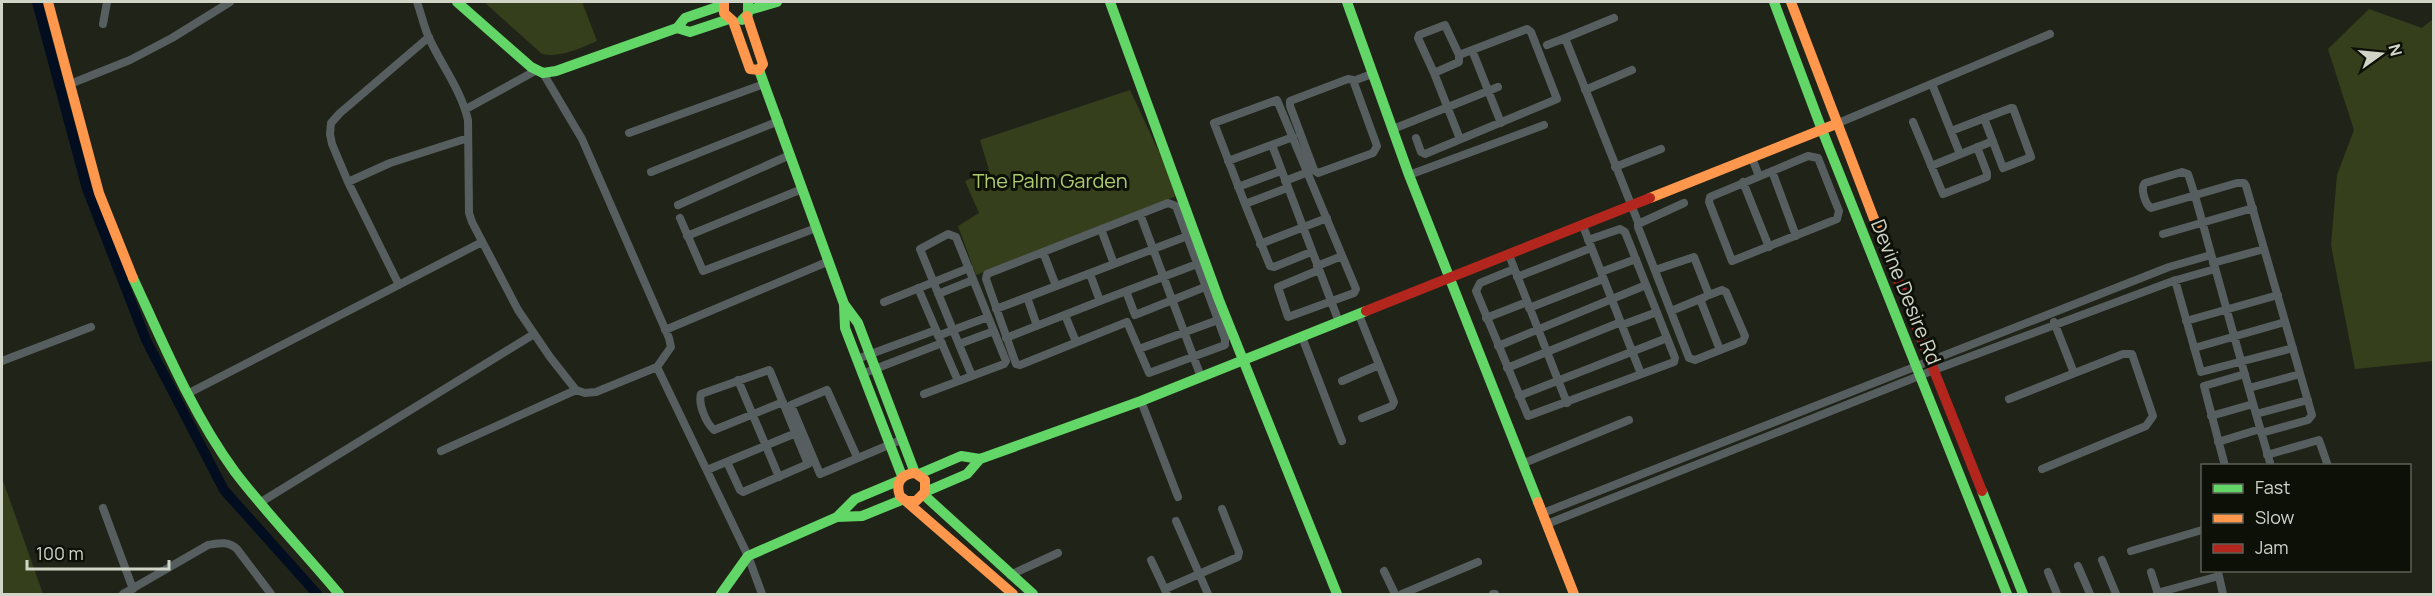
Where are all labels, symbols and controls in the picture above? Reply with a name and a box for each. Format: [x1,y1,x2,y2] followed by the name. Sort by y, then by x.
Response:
[2351,24,2411,84] north arrow
[2383,42,2408,59] text: N
[972,167,1128,194] park label: The Palm Garden
[1865,215,1948,369] street label: Devine Desire Rd
[2201,464,2411,572] legend
[2255,475,2290,499] text: Fast
[2255,505,2295,529] text: Slow
[27,533,170,571] scale bar
[2255,535,2289,559] text: Jam
[36,541,84,565] text: 100 m

